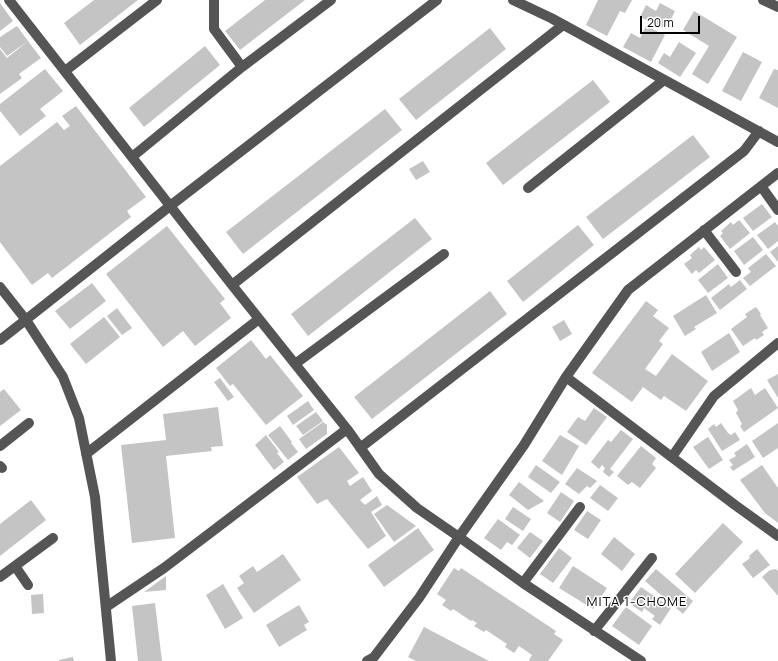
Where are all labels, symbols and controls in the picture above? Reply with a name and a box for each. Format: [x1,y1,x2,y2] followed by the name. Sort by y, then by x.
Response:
[642,8,702,34] scale bar
[647,14,674,31] text: 20 m
[587,594,687,610] district label: MITA 1-CHOME

